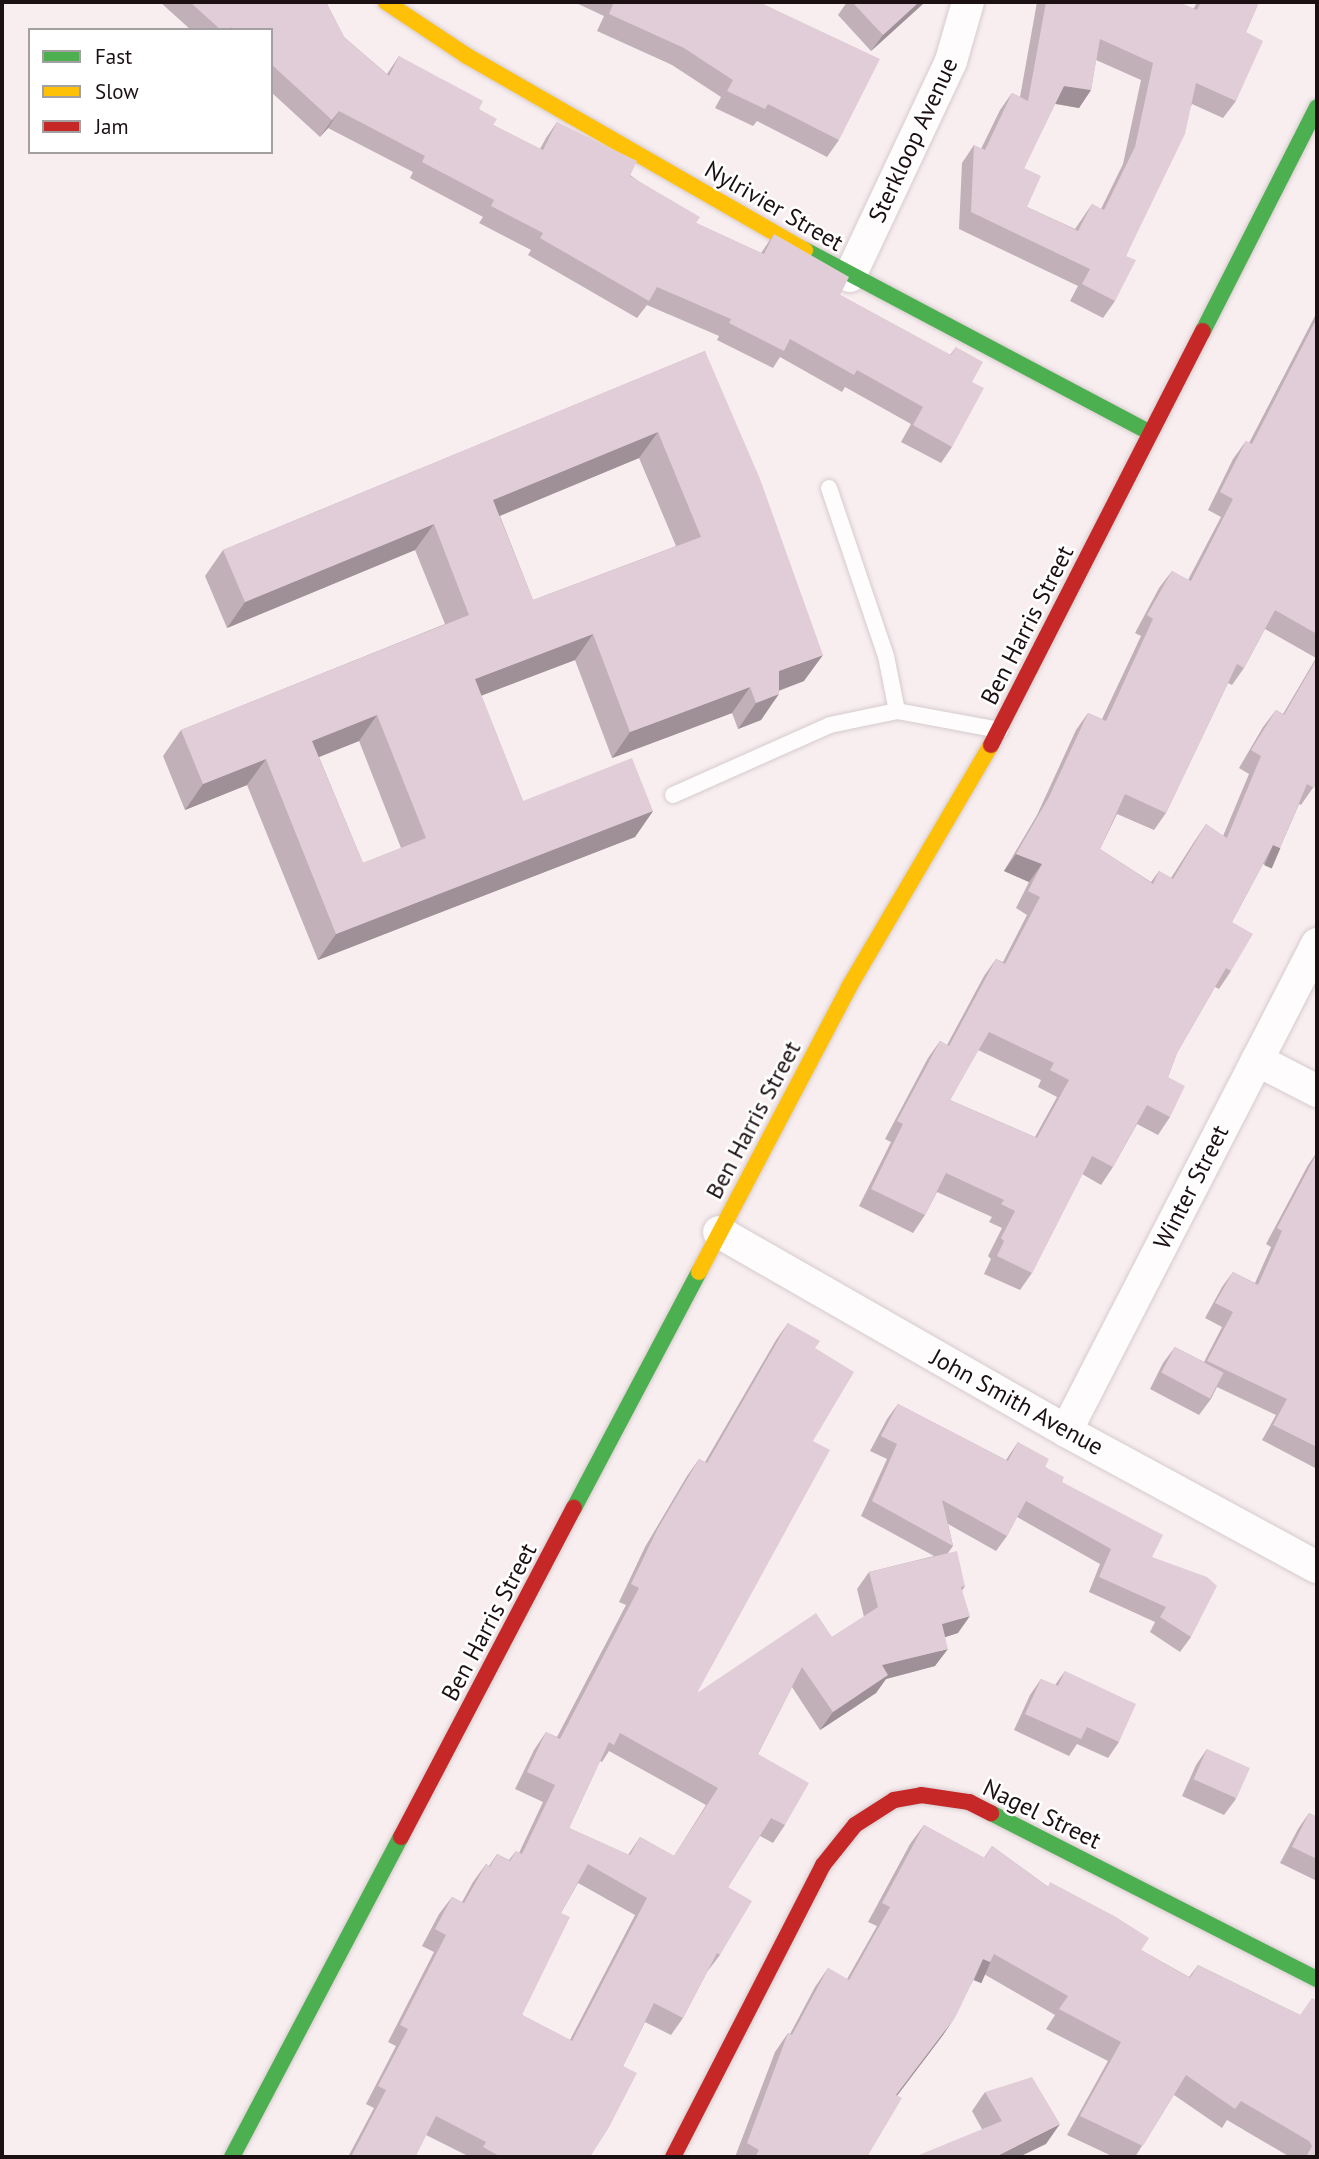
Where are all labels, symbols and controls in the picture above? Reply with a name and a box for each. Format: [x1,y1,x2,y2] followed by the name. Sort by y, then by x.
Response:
[28,28,273,154] legend
[95,43,132,70] text: Fast
[862,53,964,227] street label: Sterkloop Avenue
[95,78,139,105] text: Slow
[95,113,129,140] text: Jam
[700,155,848,257] street label: Nylrivier Street
[975,541,1079,709] street label: Ben Harris Street
[699,1036,807,1204] street label: Ben Harris Street
[1147,1120,1235,1254] street label: Winter Street
[925,1342,1109,1462] street label: John Smith Avenue
[435,1538,543,1706] street label: Ben Harris Street
[978,1773,1106,1855] street label: Nagel Street

